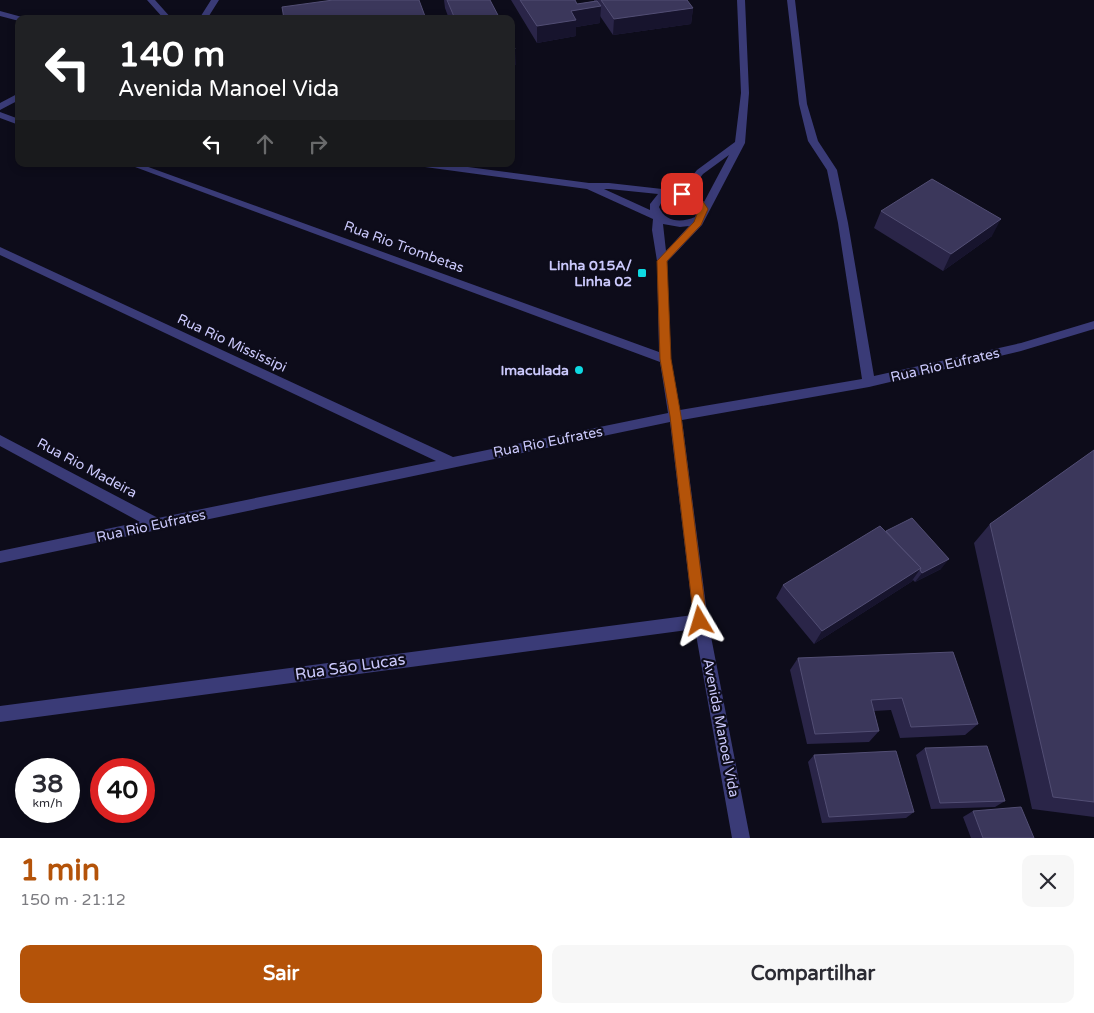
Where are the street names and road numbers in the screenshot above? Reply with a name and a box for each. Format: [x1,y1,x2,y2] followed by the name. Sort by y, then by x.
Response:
[342,217,467,277] street label: Rua Rio Trombetas
[175,310,289,376] street label: Rua Rio Mississipi
[889,344,1001,386] street label: Rua Rio Eufrates
[492,423,604,461] street label: Rua Rio Eufrates
[34,435,140,501] street label: Rua Rio Madeira
[95,506,207,546] street label: Rua Rio Eufrates
[294,649,406,685] street label: Rua São Lucas
[699,657,743,799] street label: Avenida Manoel Vida

